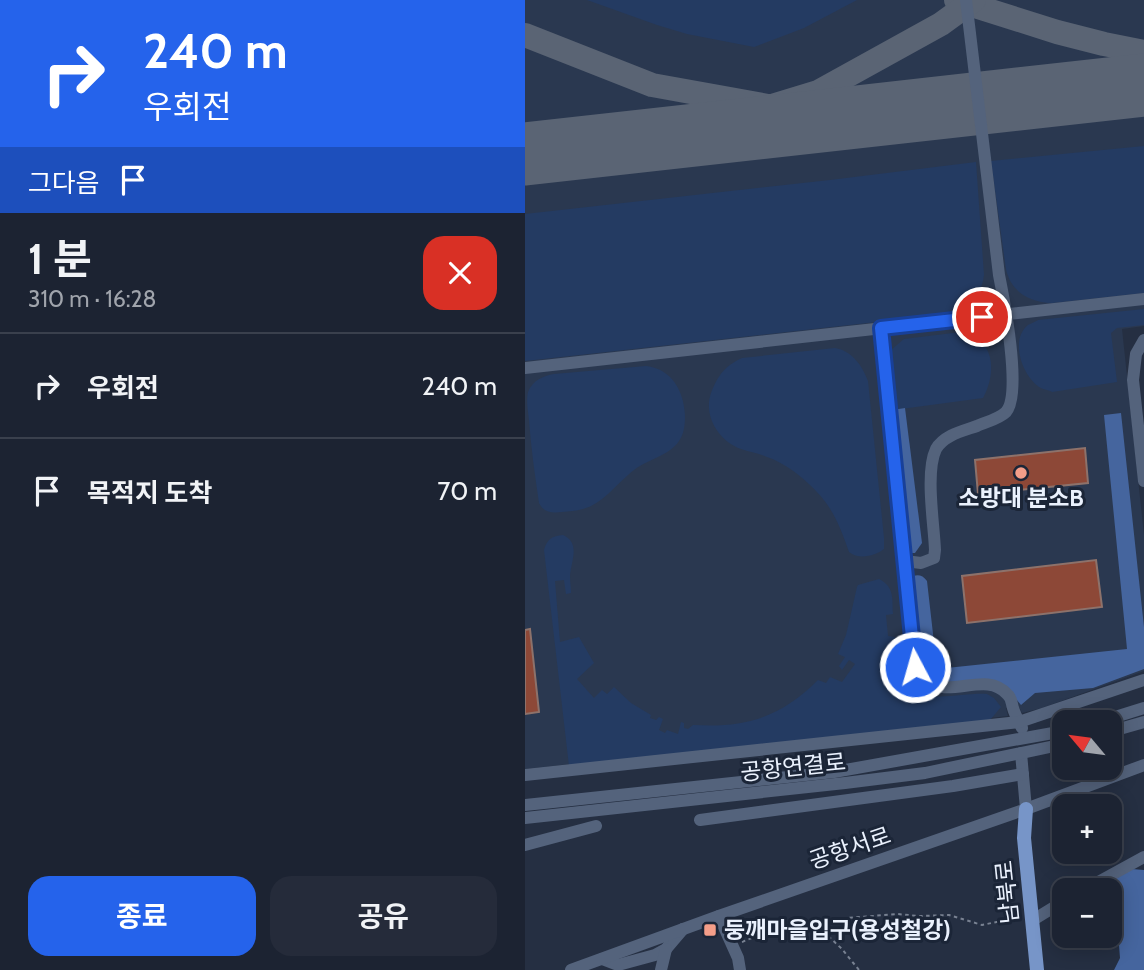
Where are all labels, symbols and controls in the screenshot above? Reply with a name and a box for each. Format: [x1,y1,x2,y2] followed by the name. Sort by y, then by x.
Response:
[143,21,288,80] text: 240 m
[28,28,119,119] icon: right
[143,87,231,126] text: 우회전
[114,161,152,199] icon: arrive
[28,167,100,199] text: 그다음
[28,233,92,285] text: 1 분
[423,236,497,310] button: close
[28,285,157,313] text: 310 m · 16:28
[952,287,1012,347] pin
[963,298,1001,336] icon: arrive
[28,367,66,405] icon: right
[422,370,497,402] text: 240 m
[87,372,159,404] text: 우회전
[1013,465,1029,481] marker: 소방대 분소B
[28,472,66,510] icon: arrive
[437,475,497,507] text: 70 m
[87,477,212,509] text: 목적지 도착
[958,484,1084,512] place label: 소방대 분소B
[878,630,952,704] position arrow
[1052,710,1122,780] north arrow
[1052,710,1122,948] map controls
[739,748,847,786] street label: 공항연결로
[1052,794,1122,864] button: +
[805,821,895,875] street label: 공항서로
[990,859,1024,925] street label: 남북로
[28,876,256,956] button: 종료
[270,876,497,956] button: 공유
[1052,878,1122,948] button: −
[724,916,951,944] place label: 둥깨마을입구(용성철강)
[702,922,718,938] marker: 둥깨마을입구(용성철강)

